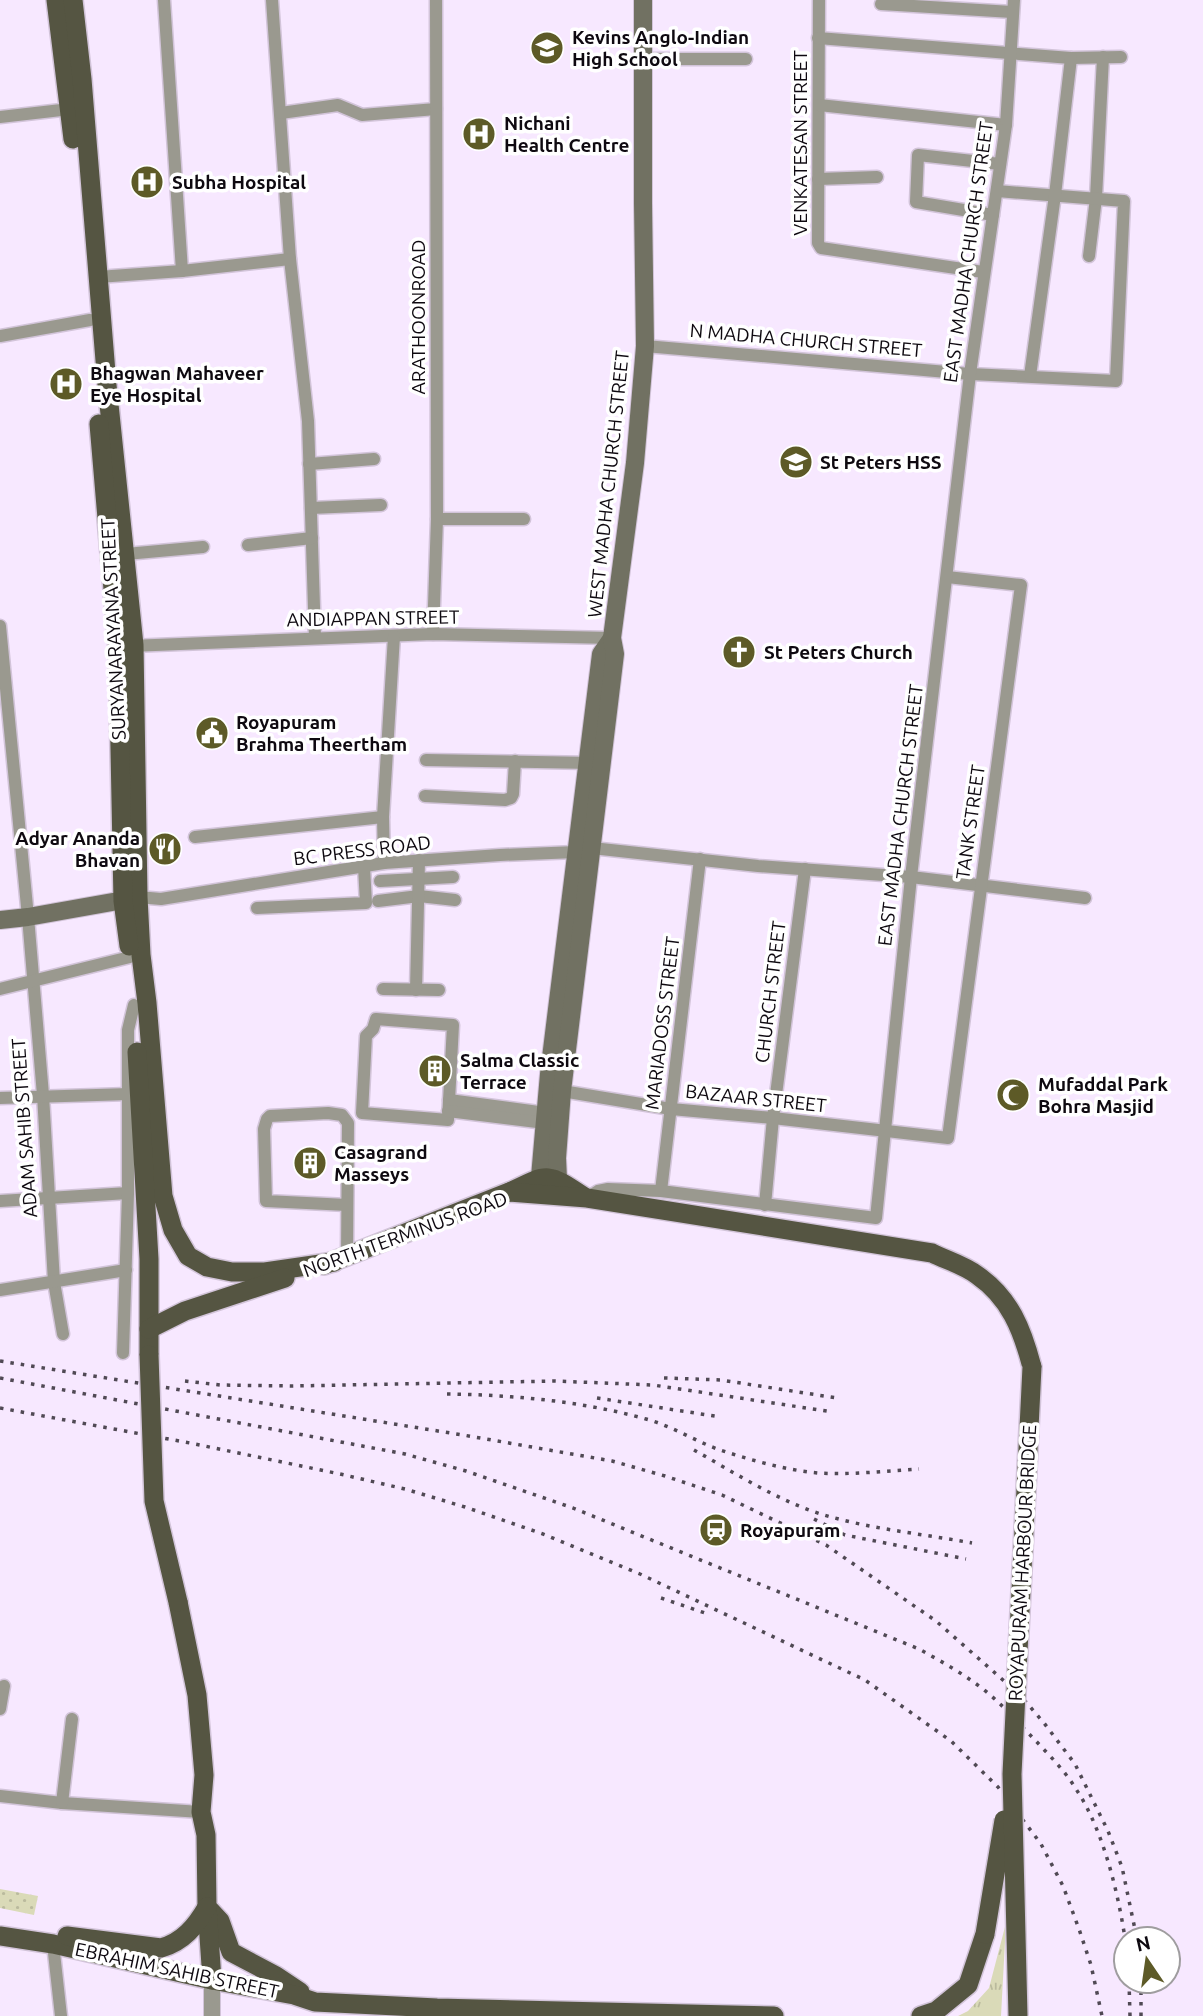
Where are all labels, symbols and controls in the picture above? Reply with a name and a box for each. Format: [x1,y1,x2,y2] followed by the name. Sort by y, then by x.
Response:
[572,26,749,70] place label: Kevins Anglo-Indian High School
[528,29,566,67] school or university icon: Kevins Anglo-Indian High School
[789,50,811,236] street label: VENKATESAN STREET
[504,112,629,156] place label: Nichani Health Centre
[460,115,498,153] hospital icon: Nichani Health Centre
[939,119,997,384] street label: EAST MADHA CHURCH STREET
[128,163,166,201] hospital icon: Subha Hospital
[172,171,306,193] place label: Subha Hospital
[407,239,429,395] street label: ARATHOONROAD
[689,319,924,361] street label: N MADHA CHURCH STREET
[583,349,633,619] street label: WEST MADHA CHURCH STREET
[90,362,264,406] place label: Bhagwan Mahaveer Eye Hospital
[47,365,85,403] hospital icon: Bhagwan Mahaveer Eye Hospital
[777,443,815,481] school or university icon: St Peters HSS
[820,451,942,473] place label: St Peters HSS
[96,517,130,741] street label: SURYANARAYANA STREET
[286,605,460,631] street label: ANDIAPPAN STREET
[720,633,758,671] church icon: St Peters Church
[764,641,913,663] place label: St Peters Church
[873,682,927,947] street label: EAST MADHA CHURCH STREET
[236,711,407,755] place label: Royapuram Brahma Theertham
[193,714,231,752] public building icon: Royapuram Brahma Theertham
[951,763,989,881] street label: TANK STREET
[15,827,140,871] place label: Adyar Ananda Bhavan
[146,830,184,868] restaurant icon: Adyar Ananda Bhavan
[292,831,432,869] street label: BC PRESS ROAD
[750,919,790,1064] street label: CHURCH STREET
[640,935,684,1111] street label: MARIADOSS STREET
[7,1037,41,1218] street label: ADAM SAHIB STREET
[460,1049,579,1093] place label: Salma Classic Terrace
[416,1052,454,1090] building icon: Salma Classic Terrace
[1038,1073,1168,1117] place label: Mufaddal Park Bohra Masjid
[994,1076,1032,1114] mosque icon: Mufaddal Park Bohra Masjid
[684,1080,828,1116] street label: BAZAAR STREET
[334,1141,428,1185] place label: Casagrand Masseys
[291,1144,329,1182] building icon: Casagrand Masseys
[300,1187,510,1281] street label: NORTH TERMINUS ROAD
[1004,1424,1040,1702] street label: ROYAPURAM HARBOUR BRIDGE
[697,1511,735,1549] station icon: Royapuram
[740,1519,840,1541] place label: Royapuram
[1112,1925,1182,1995] north arrow
[1134,1931,1153,1956] text: N
[73,1938,281,2002] street label: EBRAHIM SAHIB STREET

